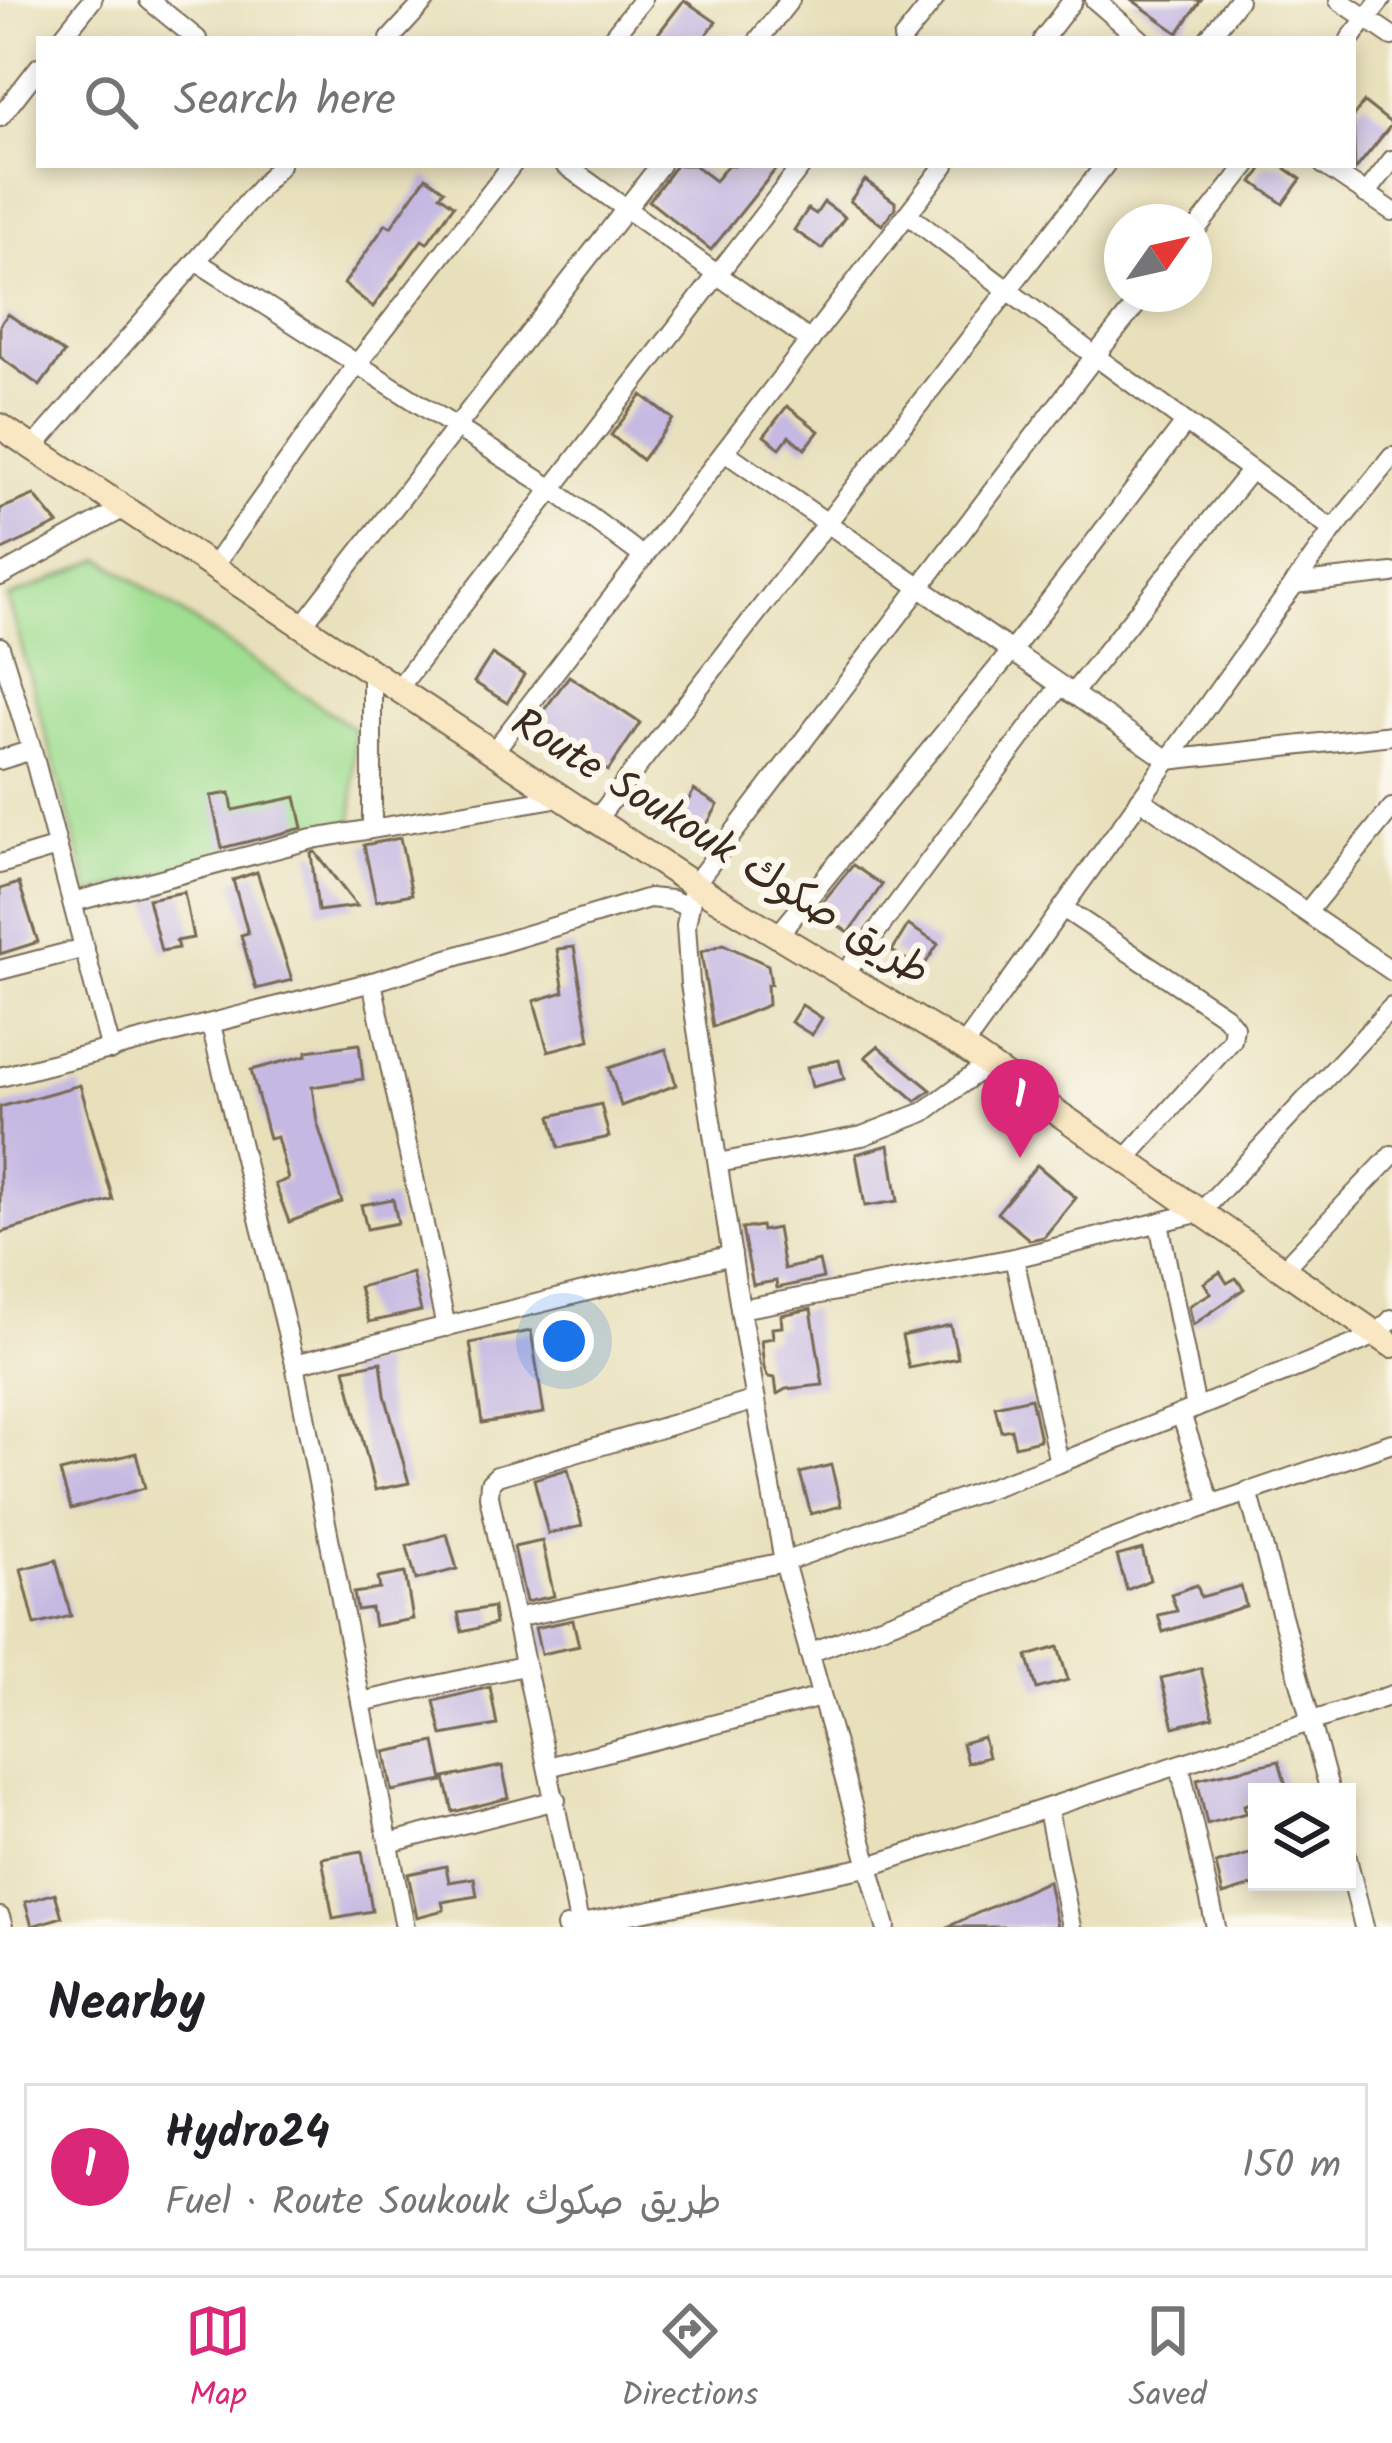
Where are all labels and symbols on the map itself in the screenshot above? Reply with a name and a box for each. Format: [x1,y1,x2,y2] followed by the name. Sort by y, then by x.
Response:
[1104,204,1212,312] north arrow
[497,691,943,1005] street label: Route Soukouk طريق صكوك
[981,1059,1059,1158] pin: 1
[534,1311,594,1371] your location

